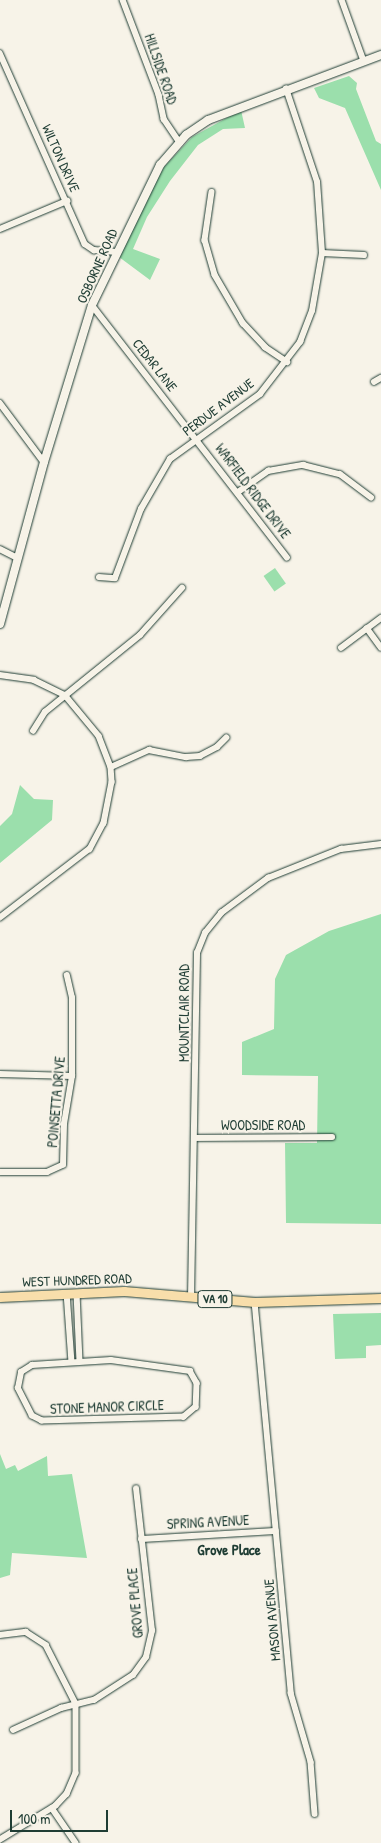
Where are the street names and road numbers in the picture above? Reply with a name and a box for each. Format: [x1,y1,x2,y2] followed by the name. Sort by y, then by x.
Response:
[141,31,181,107] street label: HILLSIDE ROAD
[39,121,83,195] street label: WILTON DRIVE
[73,226,121,306] street label: OSBORNE ROAD
[129,335,181,395] street label: CEDAR LANE
[179,375,257,439] street label: PERDUE AVENUE
[212,440,294,542] street label: WARFIELD RIDGE DRIVE
[176,964,192,1062] street label: MOUNTCLAIR ROAD
[44,1056,68,1148] street label: POINSETTA DRIVE
[221,1117,305,1133] street label: WOODSIDE ROAD
[22,1270,132,1290] street label: WEST HUNDRED ROAD
[196,1290,234,1308] road number: VA 10
[50,1397,164,1417] street label: STONE MANOR CIRCLE
[166,1511,250,1533] street label: SPRING AVENUE
[124,1567,146,1639] street label: GROVE PLACE
[260,1578,284,1662] street label: MASON AVENUE

